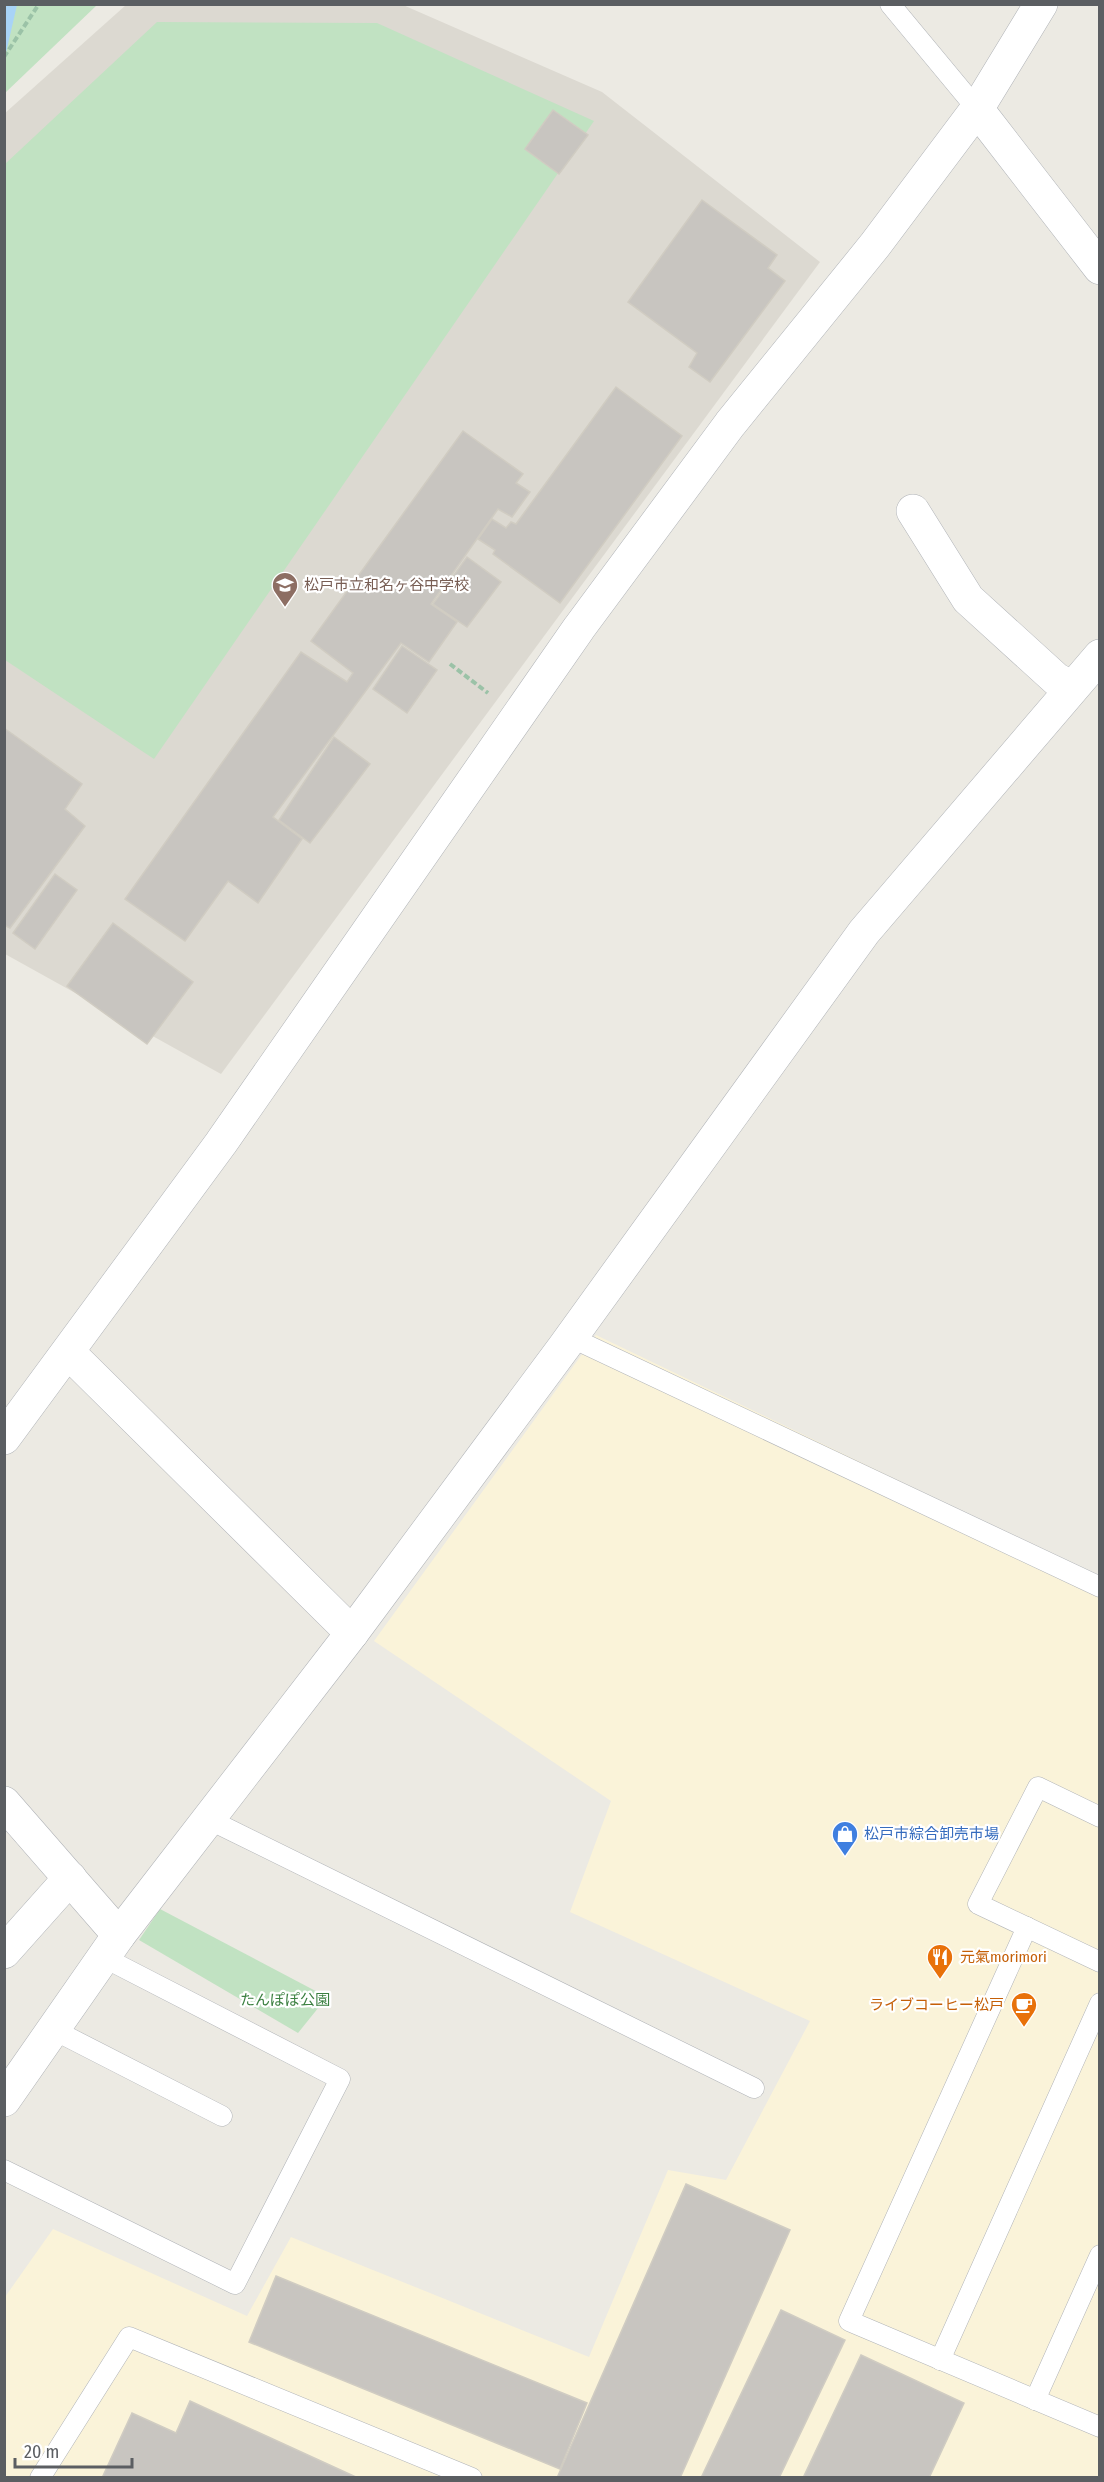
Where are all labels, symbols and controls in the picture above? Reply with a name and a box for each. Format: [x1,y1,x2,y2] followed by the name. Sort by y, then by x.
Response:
[270,570,300,608] school or university icon: 松戸市立和名ヶ谷中学校
[304,576,469,594] place label: 松戸市立和名ヶ谷中学校
[830,1819,860,1857] shop icon: 松戸市綜合卸売市場
[864,1825,999,1843] place label: 松戸市綜合卸売市場
[925,1942,955,1980] restaurant icon: 元氣morimori
[960,1948,1047,1966] place label: 元氣morimori
[1009,1990,1039,2028] cafe icon: ライブコーヒー松戸
[240,1991,330,2009] park label: たんぽぽ公園
[869,1996,1004,2014] place label: ライブコーヒー松戸
[15,2431,132,2469] scale bar
[24,2441,59,2463] text: 20 m

